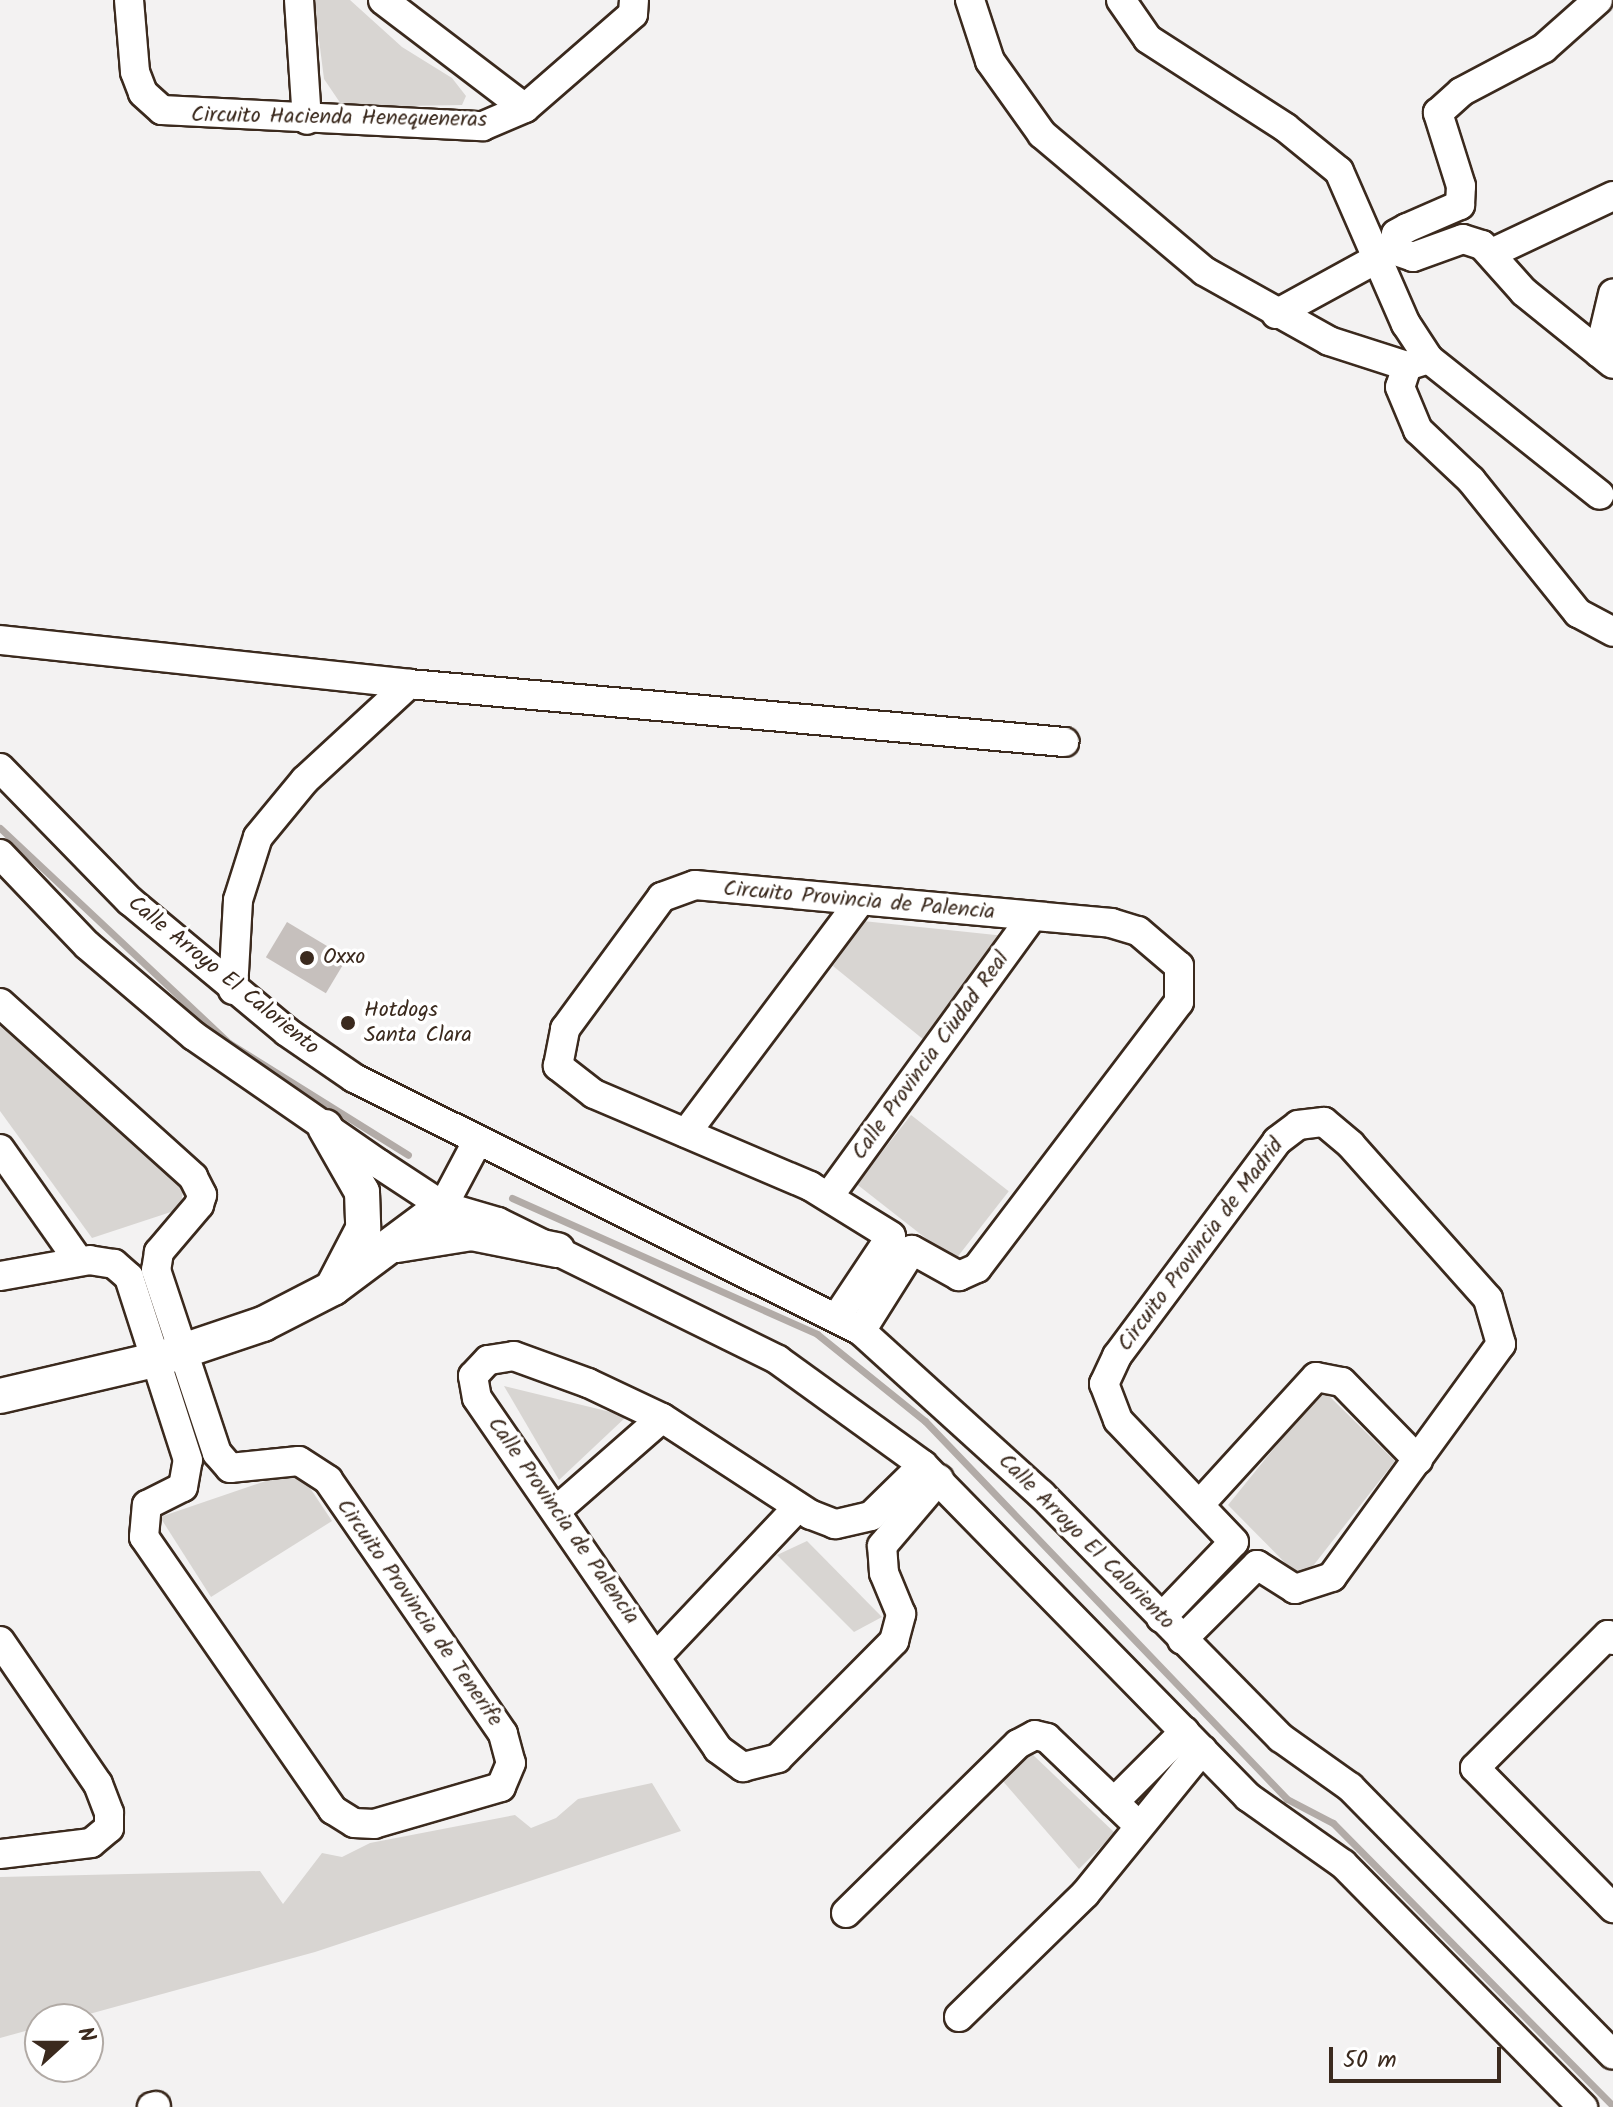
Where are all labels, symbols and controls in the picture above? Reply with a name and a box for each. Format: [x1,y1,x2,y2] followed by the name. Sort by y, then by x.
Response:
[191,102,487,134] street label: Circuito Hacienda Henequeneras
[722,876,996,926] street label: Circuito Provincia de Palencia
[122,891,324,1061] street label: Calle Arroyo El Caloriento
[323,945,365,971] place label: Oxxo
[847,947,1015,1165] street label: Calle Provincia Ciudad Real
[298,949,316,967] marker: Oxxo
[364,997,472,1048] place label: Hotdogs Santa Clara
[339,1014,357,1032] marker: Hotdogs Santa Clara
[1112,1133,1290,1357] street label: Circuito Provincia de Madrid
[481,1412,645,1630] street label: Calle Provincia de Palencia
[992,1448,1180,1636] street label: Calle Arroyo El Caloriento
[330,1494,508,1732] street label: Circuito Provincia de Tenerife
[24,2003,104,2083] north arrow
[66,2022,104,2048] text: N
[1333,2031,1505,2081] scale bar
[1343,2041,1397,2080] text: 50 m

